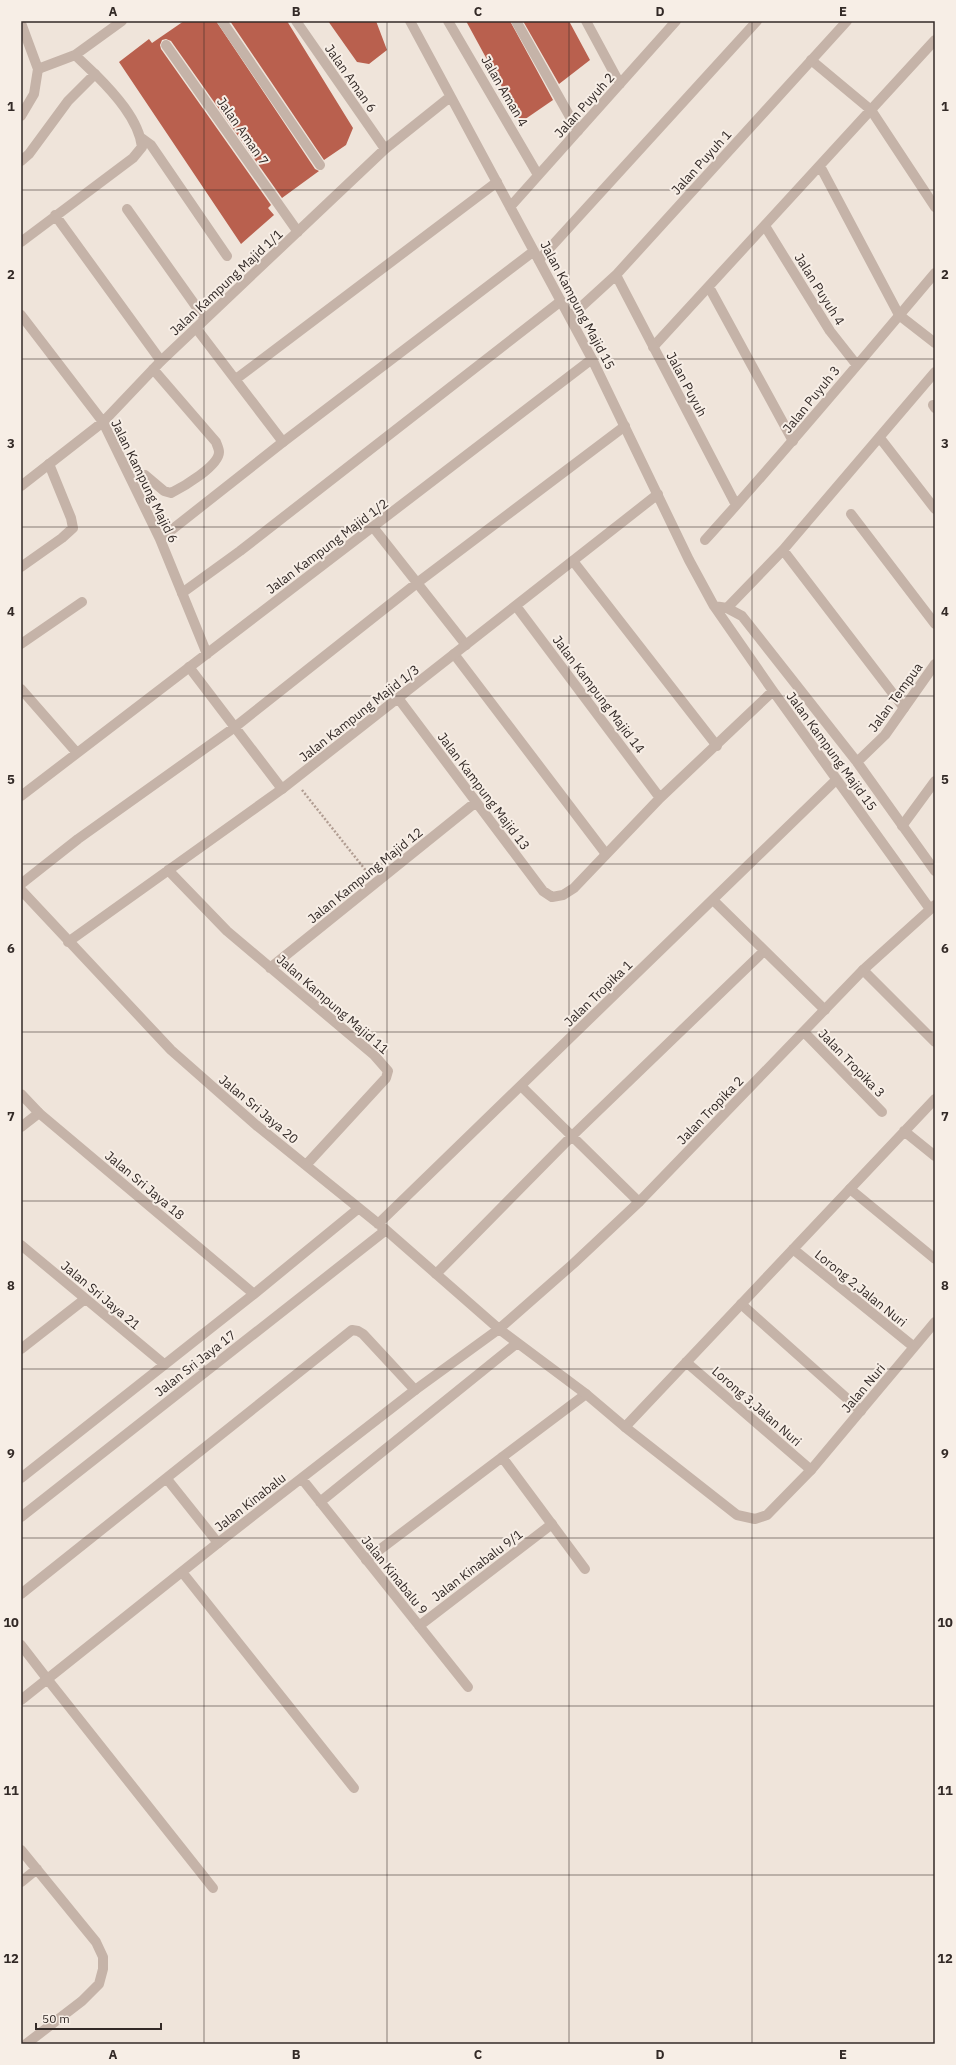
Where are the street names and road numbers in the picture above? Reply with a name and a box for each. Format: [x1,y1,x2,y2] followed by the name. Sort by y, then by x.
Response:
[321,41,380,116] street label: Jalan Aman 6
[477,53,532,130] street label: Jalan Aman 4
[551,69,618,141] street label: Jalan Puyuh 2
[213,94,272,169] street label: Jalan Aman 7
[668,126,735,198] street label: Jalan Puyuh 1
[166,225,287,339] street label: Jalan Kampung Majid 1/1
[536,238,619,372] street label: Jalan Kampung Majid 15
[791,250,849,329] street label: Jalan Puyuh 4
[662,349,711,420] street label: Jalan Puyuh
[779,362,844,436] street label: Jalan Puyuh 3
[107,417,182,546] street label: Jalan Kampung Majid 6
[263,495,392,598] street label: Jalan Kampung Majid 1/2
[549,632,649,757] street label: Jalan Kampung Majid 14
[865,659,926,735] street label: Jalan Tempua
[296,661,423,766] street label: Jalan Kampung Majid 1/3
[783,688,881,814] street label: Jalan Kampung Majid 15
[434,729,534,854] street label: Jalan Kampung Majid 13
[304,824,426,927] street label: Jalan Kampung Majid 12
[273,951,392,1058] street label: Jalan Kampung Majid 11
[561,956,636,1030] street label: Jalan Tropika 1
[815,1026,889,1101] street label: Jalan Tropika 3
[215,1071,302,1148] street label: Jalan Sri Jaya 20
[673,1073,747,1148] street label: Jalan Tropika 2
[101,1147,188,1224] street label: Jalan Sri Jaya 18
[811,1246,910,1331] street label: Lorong 2,Jalan Nuri
[57,1257,144,1334] street label: Jalan Sri Jaya 21
[151,1326,239,1400] street label: Jalan Sri Jaya 17
[838,1360,889,1416] street label: Jalan Nuri
[708,1363,805,1450] street label: Lorong 3,Jalan Nuri
[211,1469,289,1535] street label: Jalan Kinabalu
[429,1526,526,1605] street label: Jalan Kinabalu 9/1
[358,1532,432,1618] street label: Jalan Kinabalu 9

